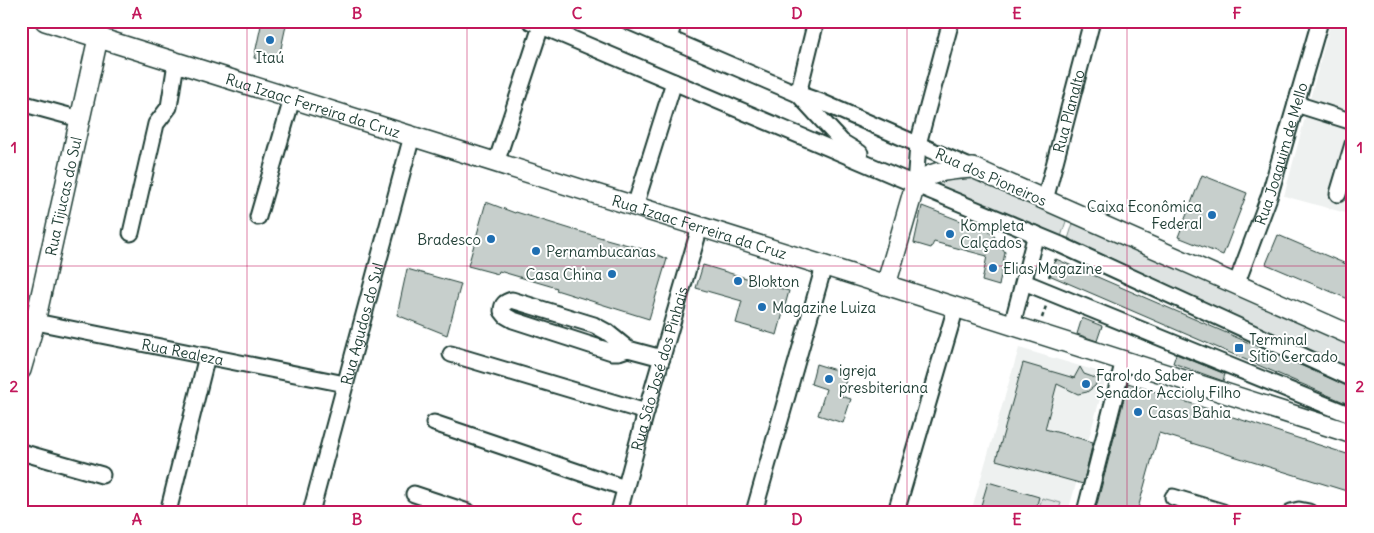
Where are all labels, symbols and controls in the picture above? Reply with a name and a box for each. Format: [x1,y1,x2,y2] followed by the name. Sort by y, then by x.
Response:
[132,3,142,23] text: A
[352,3,363,23] text: B
[572,3,583,23] text: C
[791,3,803,23] text: D
[1012,3,1022,23] text: E
[1232,3,1242,23] text: F
[264,34,276,46] marker: Itaú
[256,48,284,67] place label: Itaú
[1048,67,1088,155] street label: Rua Planalto
[223,69,403,142] street label: Rua Izaac Ferreira da Cruz
[1250,80,1311,227] street label: Rua Joaquim de Mello
[41,135,85,257] street label: Rua Tijucas do Sul
[11,137,17,157] text: 1
[1357,137,1363,157] text: 1
[932,144,1050,210] street label: Rua dos Pioneiros
[610,190,789,263] street label: Rua Izaac Ferreira da Cruz
[1087,197,1202,233] place label: Caixa Econômica Federal
[1206,209,1218,221] marker: Caixa Econômica Federal
[960,216,1025,252] place label: Kompleta Calçados
[944,228,956,240] marker: Kompleta Calçados
[417,230,481,249] place label: Bradesco
[485,233,497,245] marker: Bradesco
[546,242,656,261] place label: Pernambucanas
[530,245,542,257] marker: Pernambucanas
[1003,259,1102,278] place label: Elias Magazine
[336,260,387,387] street label: Rua Agudos do Sul
[987,262,999,274] marker: Elias Magazine
[526,265,602,284] place label: Casa China
[606,268,618,280] marker: Casa China
[748,272,800,291] place label: Blokton
[732,275,744,287] marker: Blokton
[627,284,692,453] street label: Rua São José dos Pinhais
[772,298,877,317] place label: Magazine Luiza
[756,301,768,313] marker: Magazine Luiza
[1249,330,1338,366] place label: Terminal Sítio Cercado
[140,334,226,369] street label: Rua Realeza
[1233,342,1245,354] marker: Terminal Sítio Cercado
[839,361,928,397] place label: igreja presbiteriana
[1096,366,1241,402] place label: Farol do Saber Senador Accioly Filho
[823,373,835,385] marker: igreja presbiteriana
[10,376,19,396] text: 2
[1356,376,1365,396] text: 2
[1080,378,1092,390] marker: Farol do Saber Senador Accioly Filho
[1148,403,1232,422] place label: Casas Bahia
[1132,406,1144,418] marker: Casas Bahia
[132,509,142,529] text: A
[352,509,363,529] text: B
[572,509,583,529] text: C
[791,509,803,529] text: D
[1012,509,1022,529] text: E
[1232,509,1242,529] text: F

